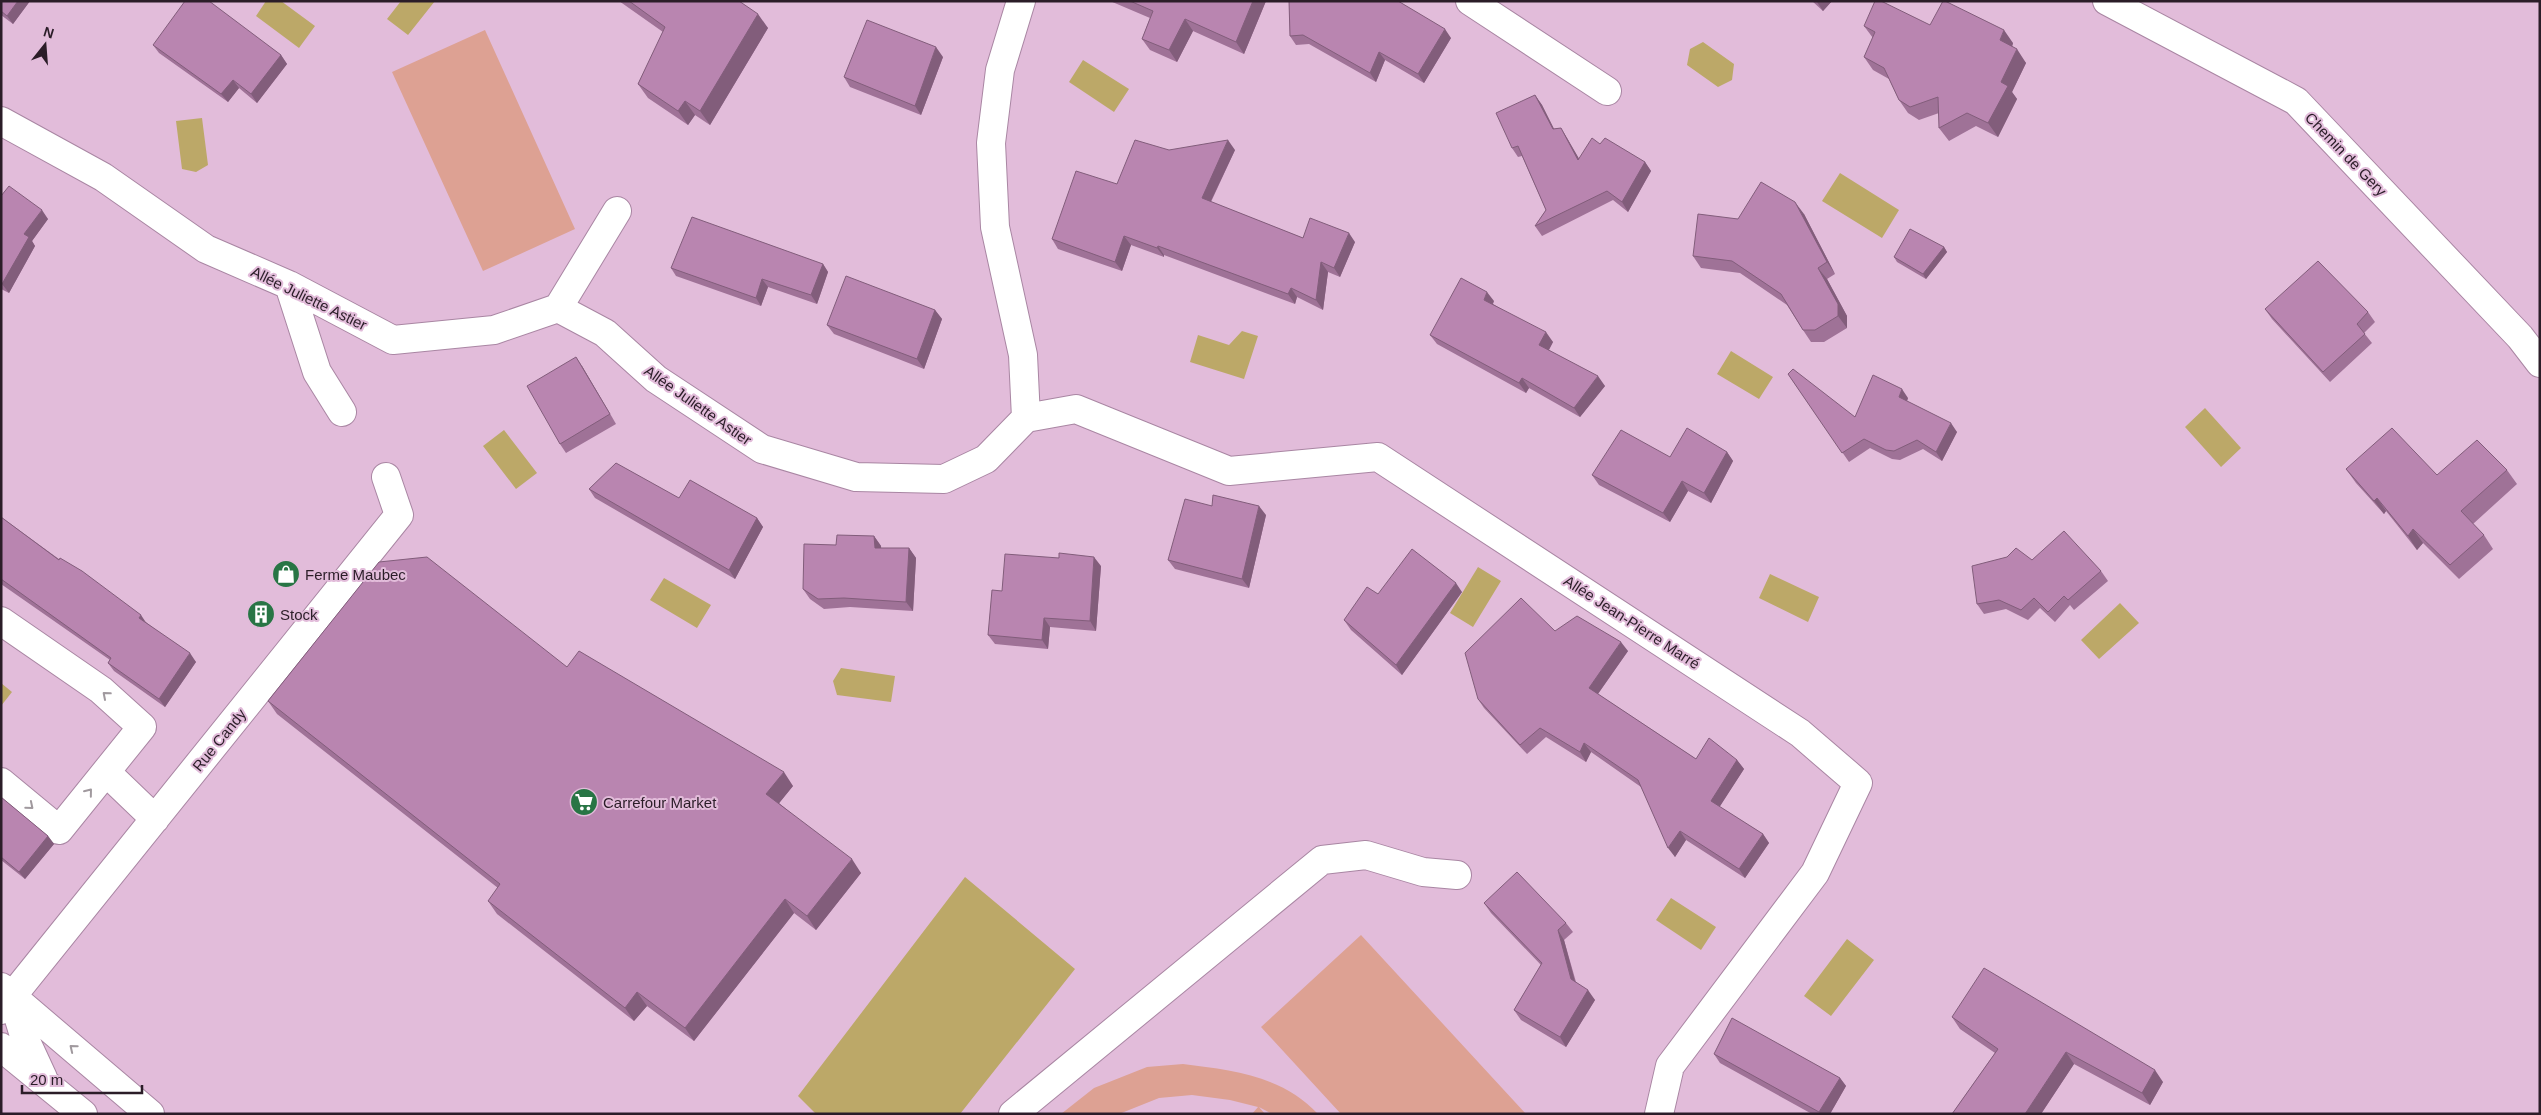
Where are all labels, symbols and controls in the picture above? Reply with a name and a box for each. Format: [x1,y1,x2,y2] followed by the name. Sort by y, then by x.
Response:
[20,20,70,70] north arrow
[42,23,56,42] text: N
[2302,109,2390,200] street label: Chemin de Gery
[248,263,370,333] street label: Allée Juliette Astier
[641,362,755,448] street label: Allée Juliette Astier
[271,559,301,589] shop icon: Ferme Maubec
[305,566,406,583] place label: Ferme Maubec
[1561,572,1703,672] street label: Allée Jean-Pierre Marré
[246,599,276,629] building icon: Stock
[280,606,318,623] place label: Stock
[102,692,111,701] one-way arrow
[189,705,250,775] street label: Rue Candy
[569,787,599,817] supermarket icon: Carrefour Market
[84,789,92,798] one-way arrow
[603,794,717,811] place label: Carrefour Market
[24,800,33,809] one-way arrow
[70,1044,79,1053] one-way arrow
[22,1062,142,1094] scale bar
[30,1071,63,1088] text: 20 m

